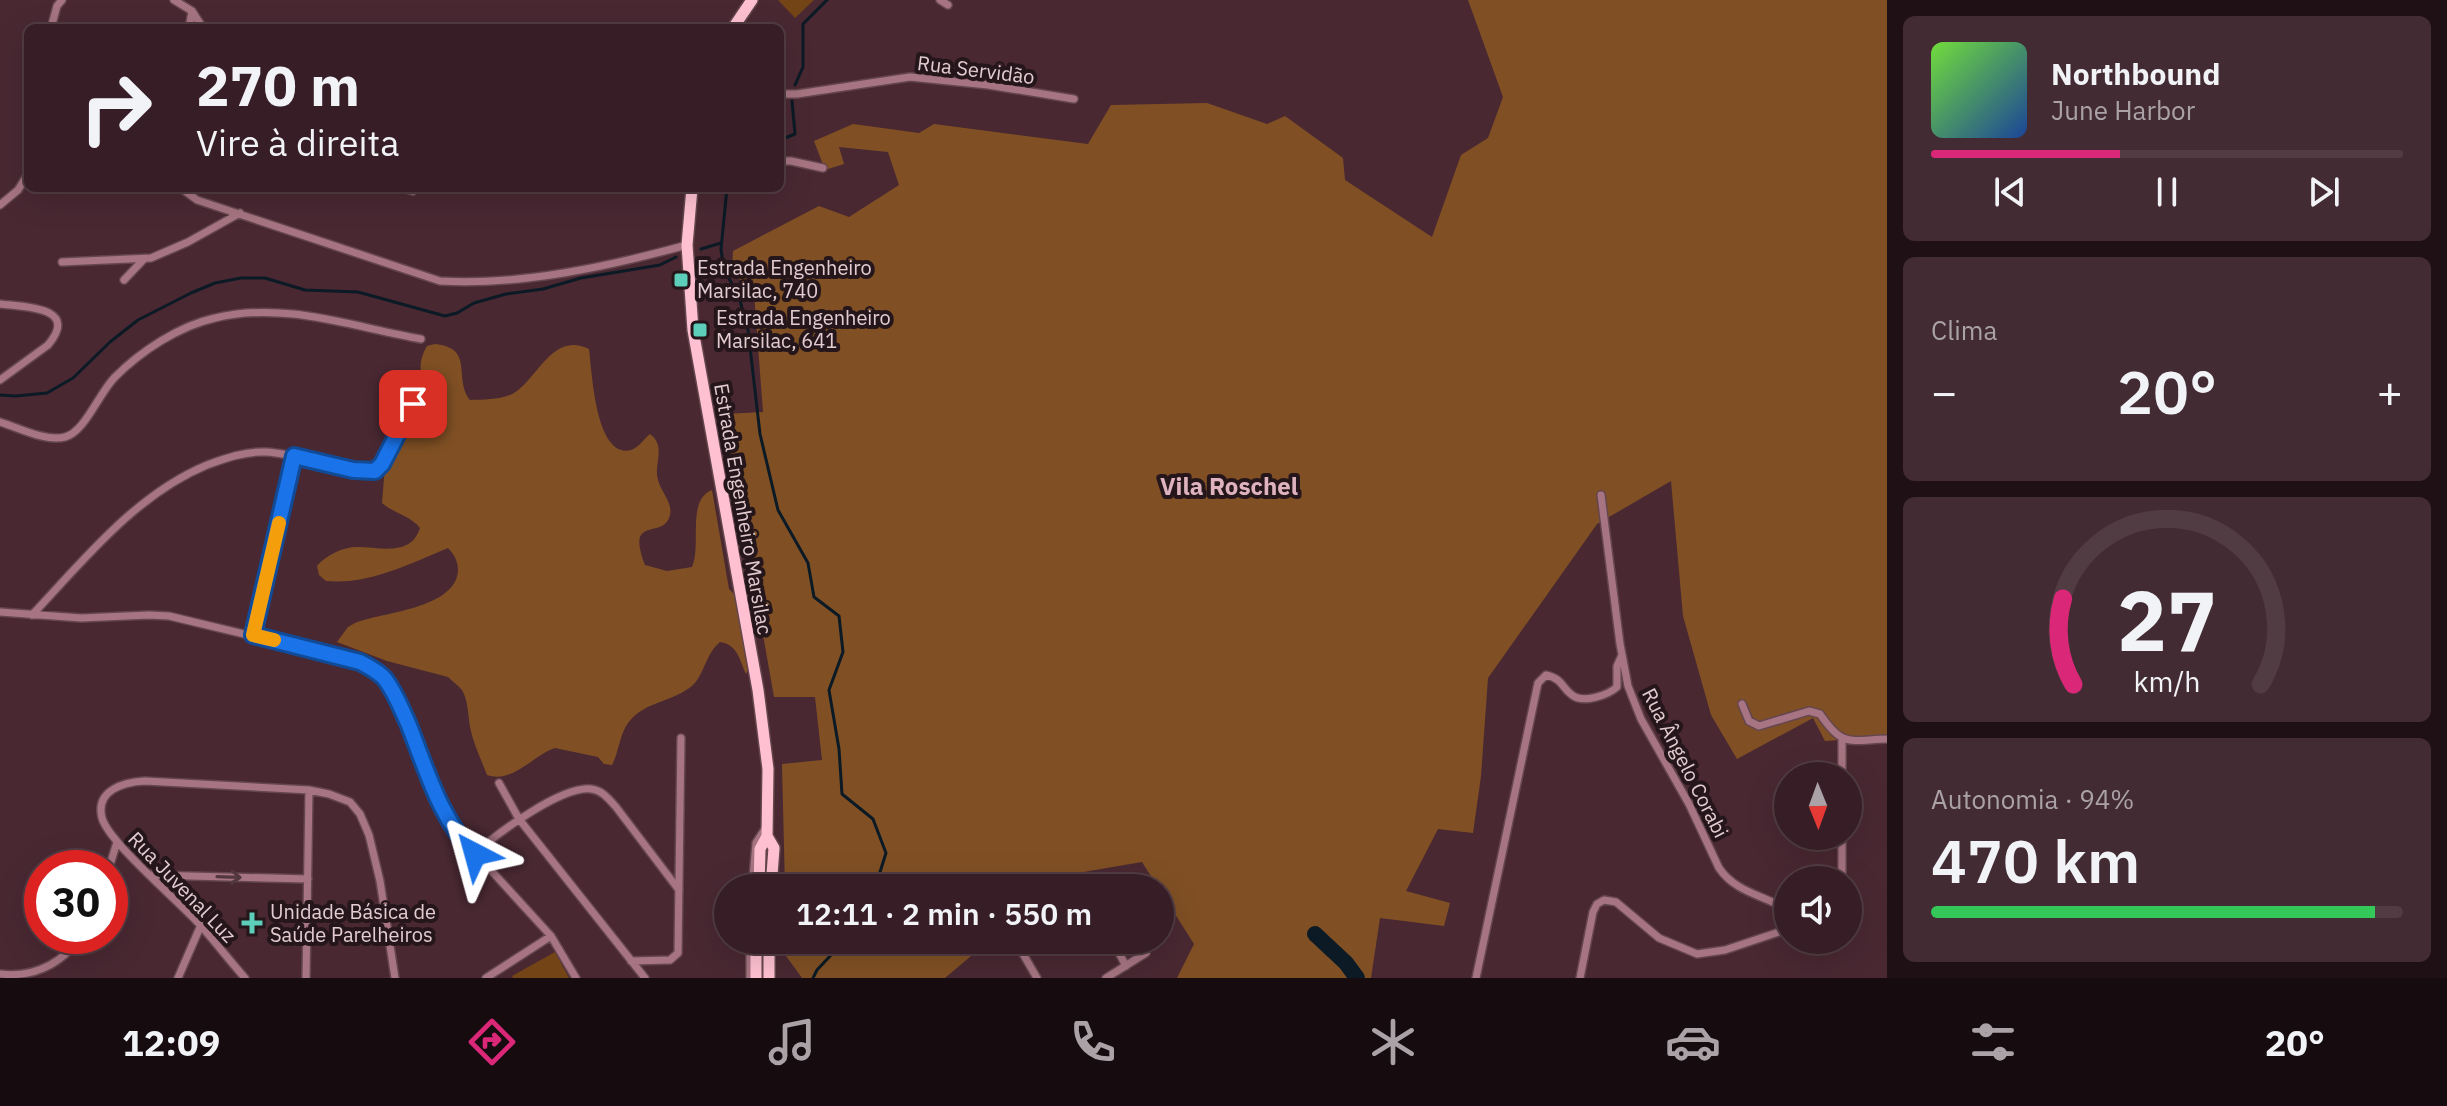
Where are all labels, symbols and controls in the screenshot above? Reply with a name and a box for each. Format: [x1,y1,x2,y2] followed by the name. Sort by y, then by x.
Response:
[196,49,360,121] text: 270 m
[916,49,1036,90] street label: Rua Servidão
[2051,54,2220,93] text: Northbound
[64,56,168,160] icon: right
[2051,93,2195,127] text: June Harbor
[196,119,399,166] text: Vire à direita
[1988,170,2032,214] icon: previous
[2145,170,2189,214] icon: pause
[2302,170,2346,214] icon: next
[697,254,872,304] place label: Estrada Engenheiro Marsilac, 740
[672,271,690,289] marker: Estrada Engenheiro Marsilac, 740
[716,304,891,354] place label: Estrada Engenheiro Marsilac, 641
[1931,313,1997,347] text: Clima
[691,321,709,339] marker: Estrada Engenheiro Marsilac, 641
[2117,352,2217,431] text: 20°
[1931,363,1957,420] text: −
[2377,363,2403,420] text: +
[379,370,447,438] pin
[708,381,779,637] street label: Estrada Engenheiro Marsilac
[391,382,435,426] icon: arrive
[1160,470,1298,502] district label: Vila Roschel
[2117,566,2217,674] text: 27
[2133,663,2201,700] text: km/h
[1636,683,1735,842] street label: Rua Ângelo Corabi
[1774,762,1862,850] north arrow
[1774,762,1862,954] map controls
[1931,782,2134,816] text: Autonomia · 94%
[433,812,517,896] position arrow
[1931,821,2140,900] text: 470 km
[122,825,242,948] street label: Rua Juvenal Luz
[24,850,128,954] speed limit sign: 30
[1774,866,1862,954] button: sound
[215,869,242,885] one-way arrow
[796,894,1092,933] text: 12:11 · 2 min · 550 m
[270,898,436,948] place label: Unidade Básica de Saúde Parelheiros
[241,912,263,934] marker: Unidade Básica de Saúde Parelheiros
[464,1014,520,1070] icon: directions
[764,1014,820,1070] icon: music
[1065,1014,1121,1070] icon: phone
[1365,1014,1421,1070] icon: climate
[1665,1014,1721,1070] icon: car
[1965,1014,2021,1070] icon: filters
[122,1019,220,1066] text: 12:09
[2265,1019,2325,1066] text: 20°

